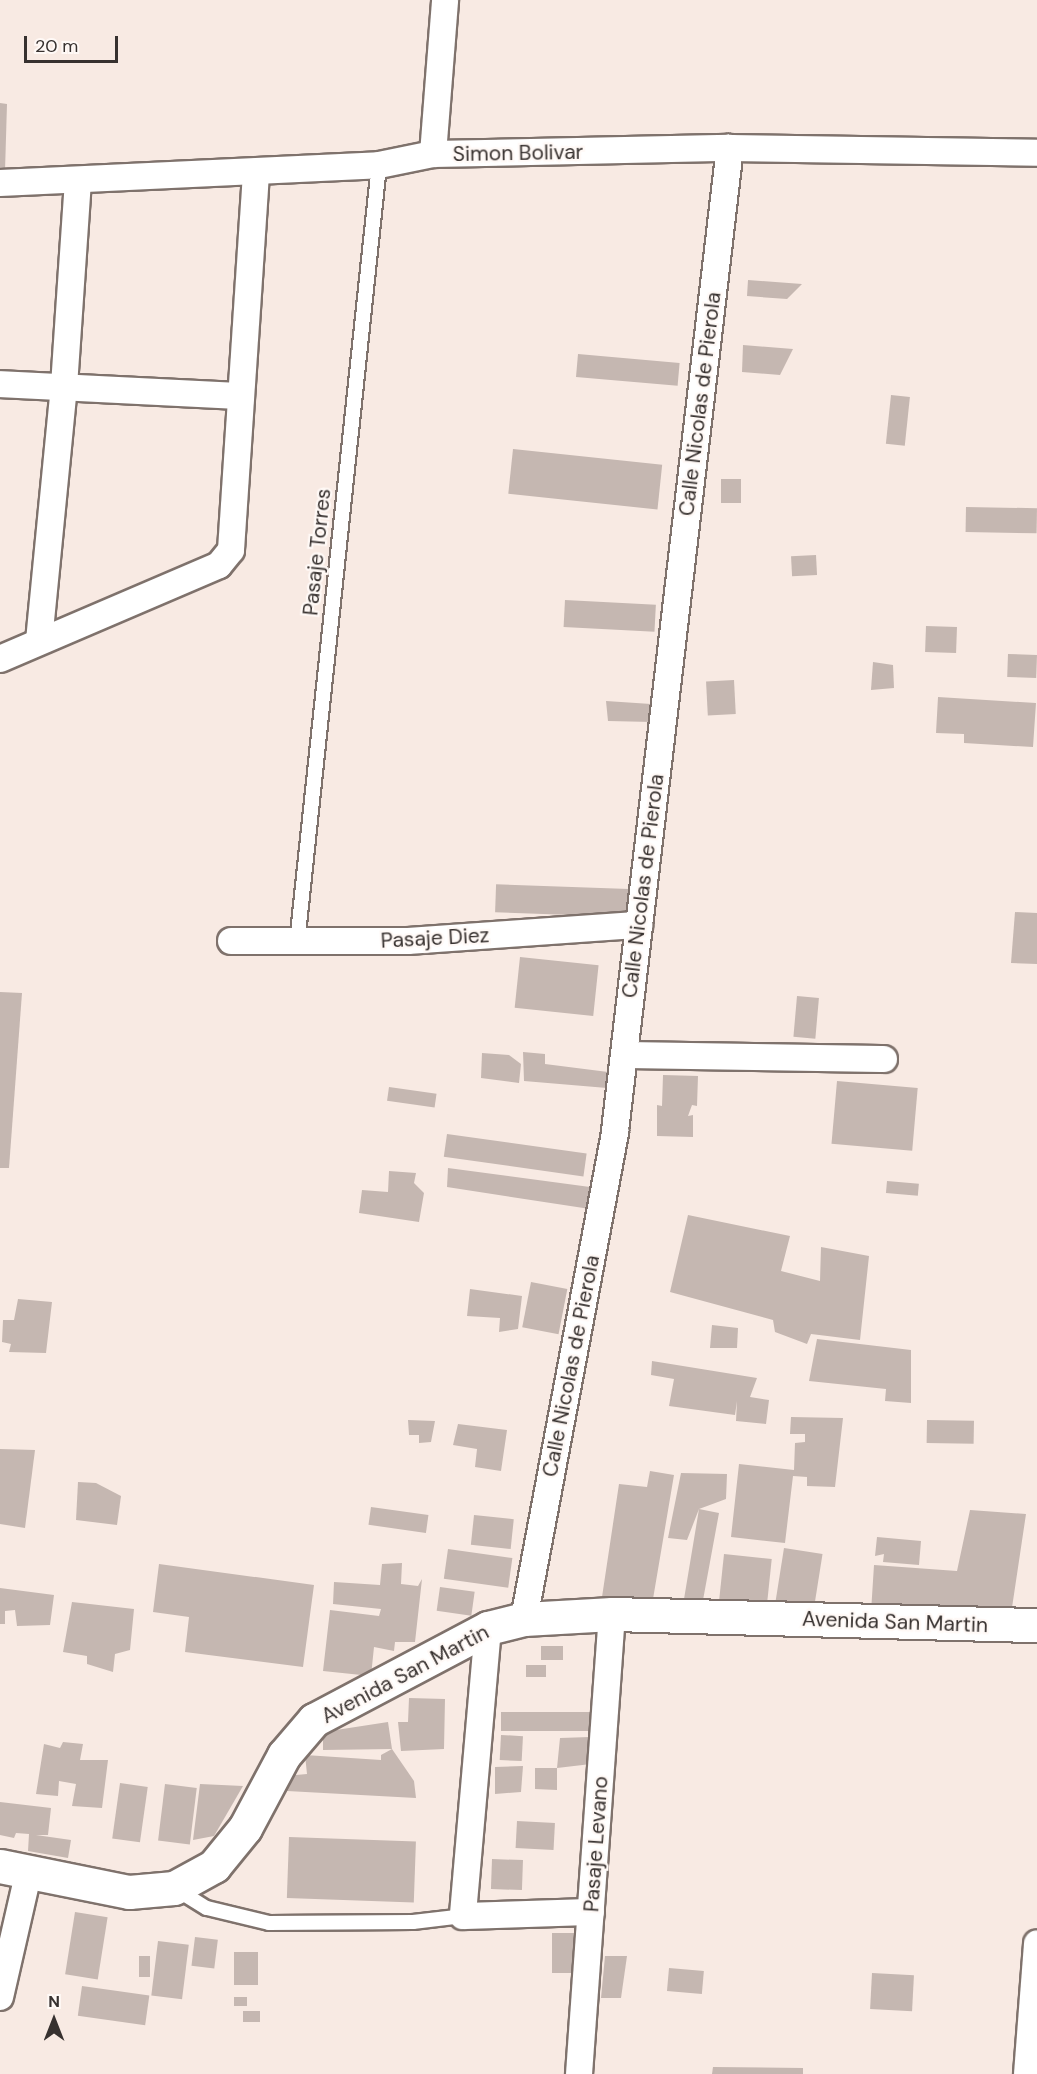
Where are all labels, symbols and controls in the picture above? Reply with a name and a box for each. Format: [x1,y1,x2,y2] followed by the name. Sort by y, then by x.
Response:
[27,24,122,62] scale bar
[35,34,78,58] text: 20 m
[452,139,584,167] street label: Simon Bolivar
[674,291,726,517] street label: Calle Nicolas de Pierola
[298,487,336,617] street label: Pasaje Torres
[617,773,669,999] street label: Calle Nicolas de Pierola
[380,923,490,953] street label: Pasaje Diez
[537,1253,605,1479] street label: Calle Nicolas de Pierola
[802,1606,988,1638] street label: Avenida San Martin
[317,1619,493,1729] street label: Avenida San Martin
[579,1775,613,1913] street label: Pasaje Levano
[24,1990,84,2050] north arrow
[48,1991,60,2012] text: N

